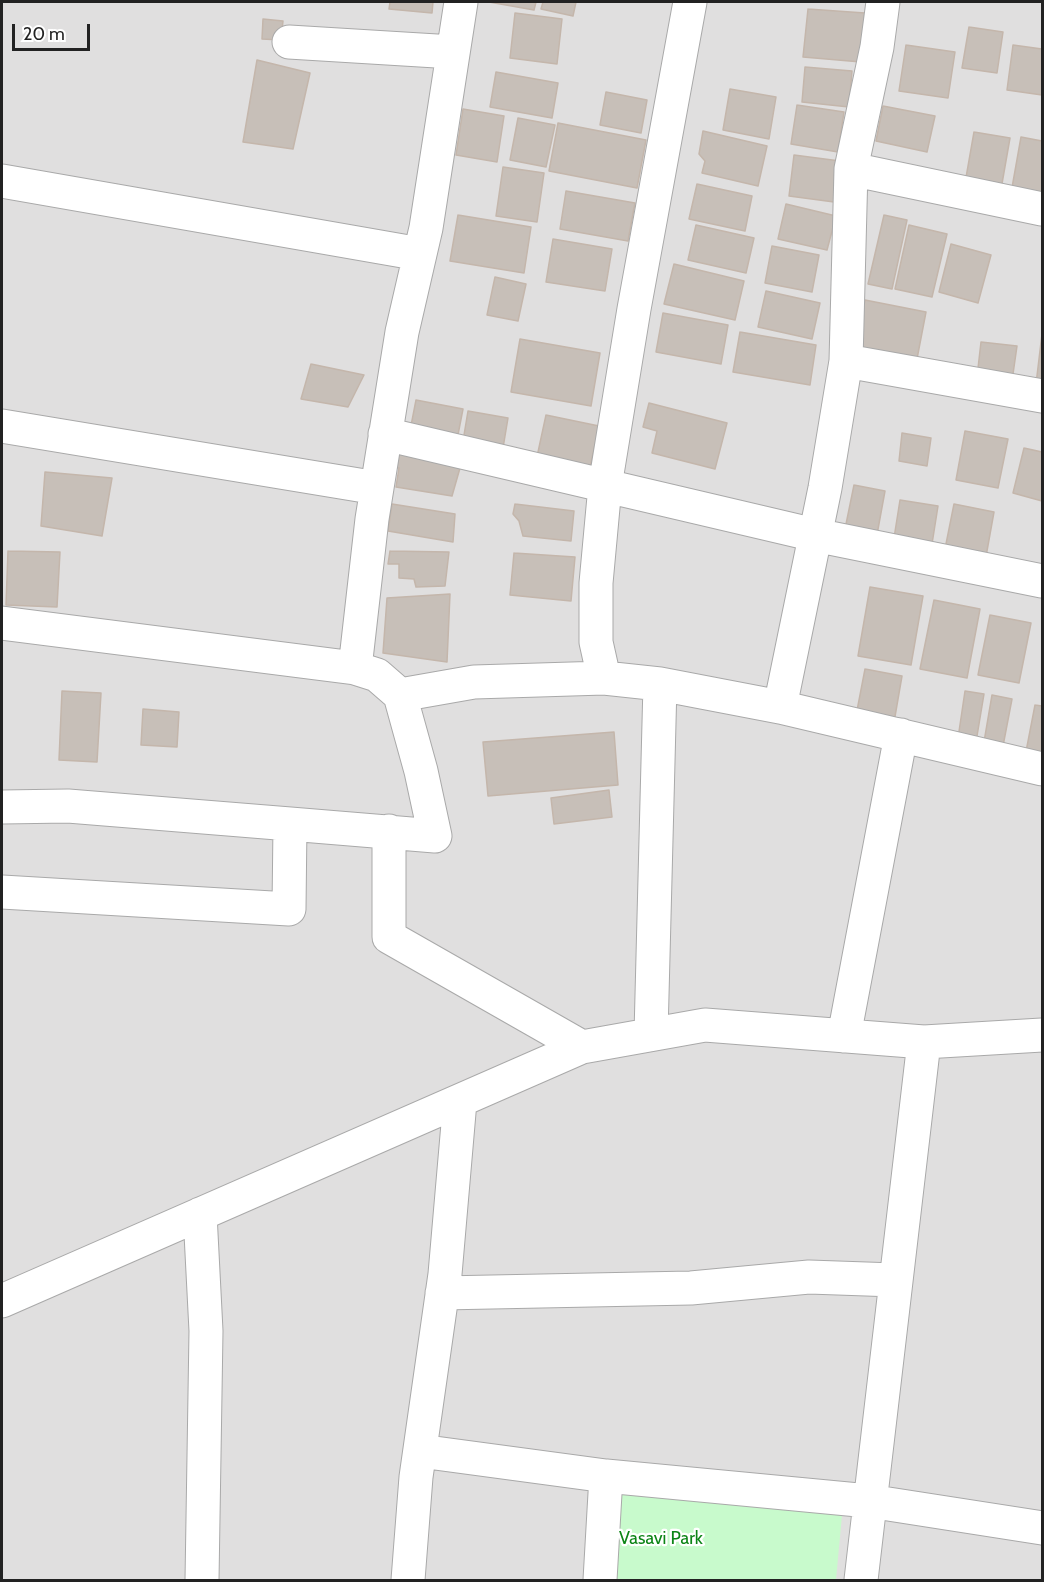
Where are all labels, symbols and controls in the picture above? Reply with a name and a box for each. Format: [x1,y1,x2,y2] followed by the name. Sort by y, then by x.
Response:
[15,12,93,50] scale bar
[23,23,65,45] text: 20 m
[619,1528,703,1550] park label: Vasavi Park

